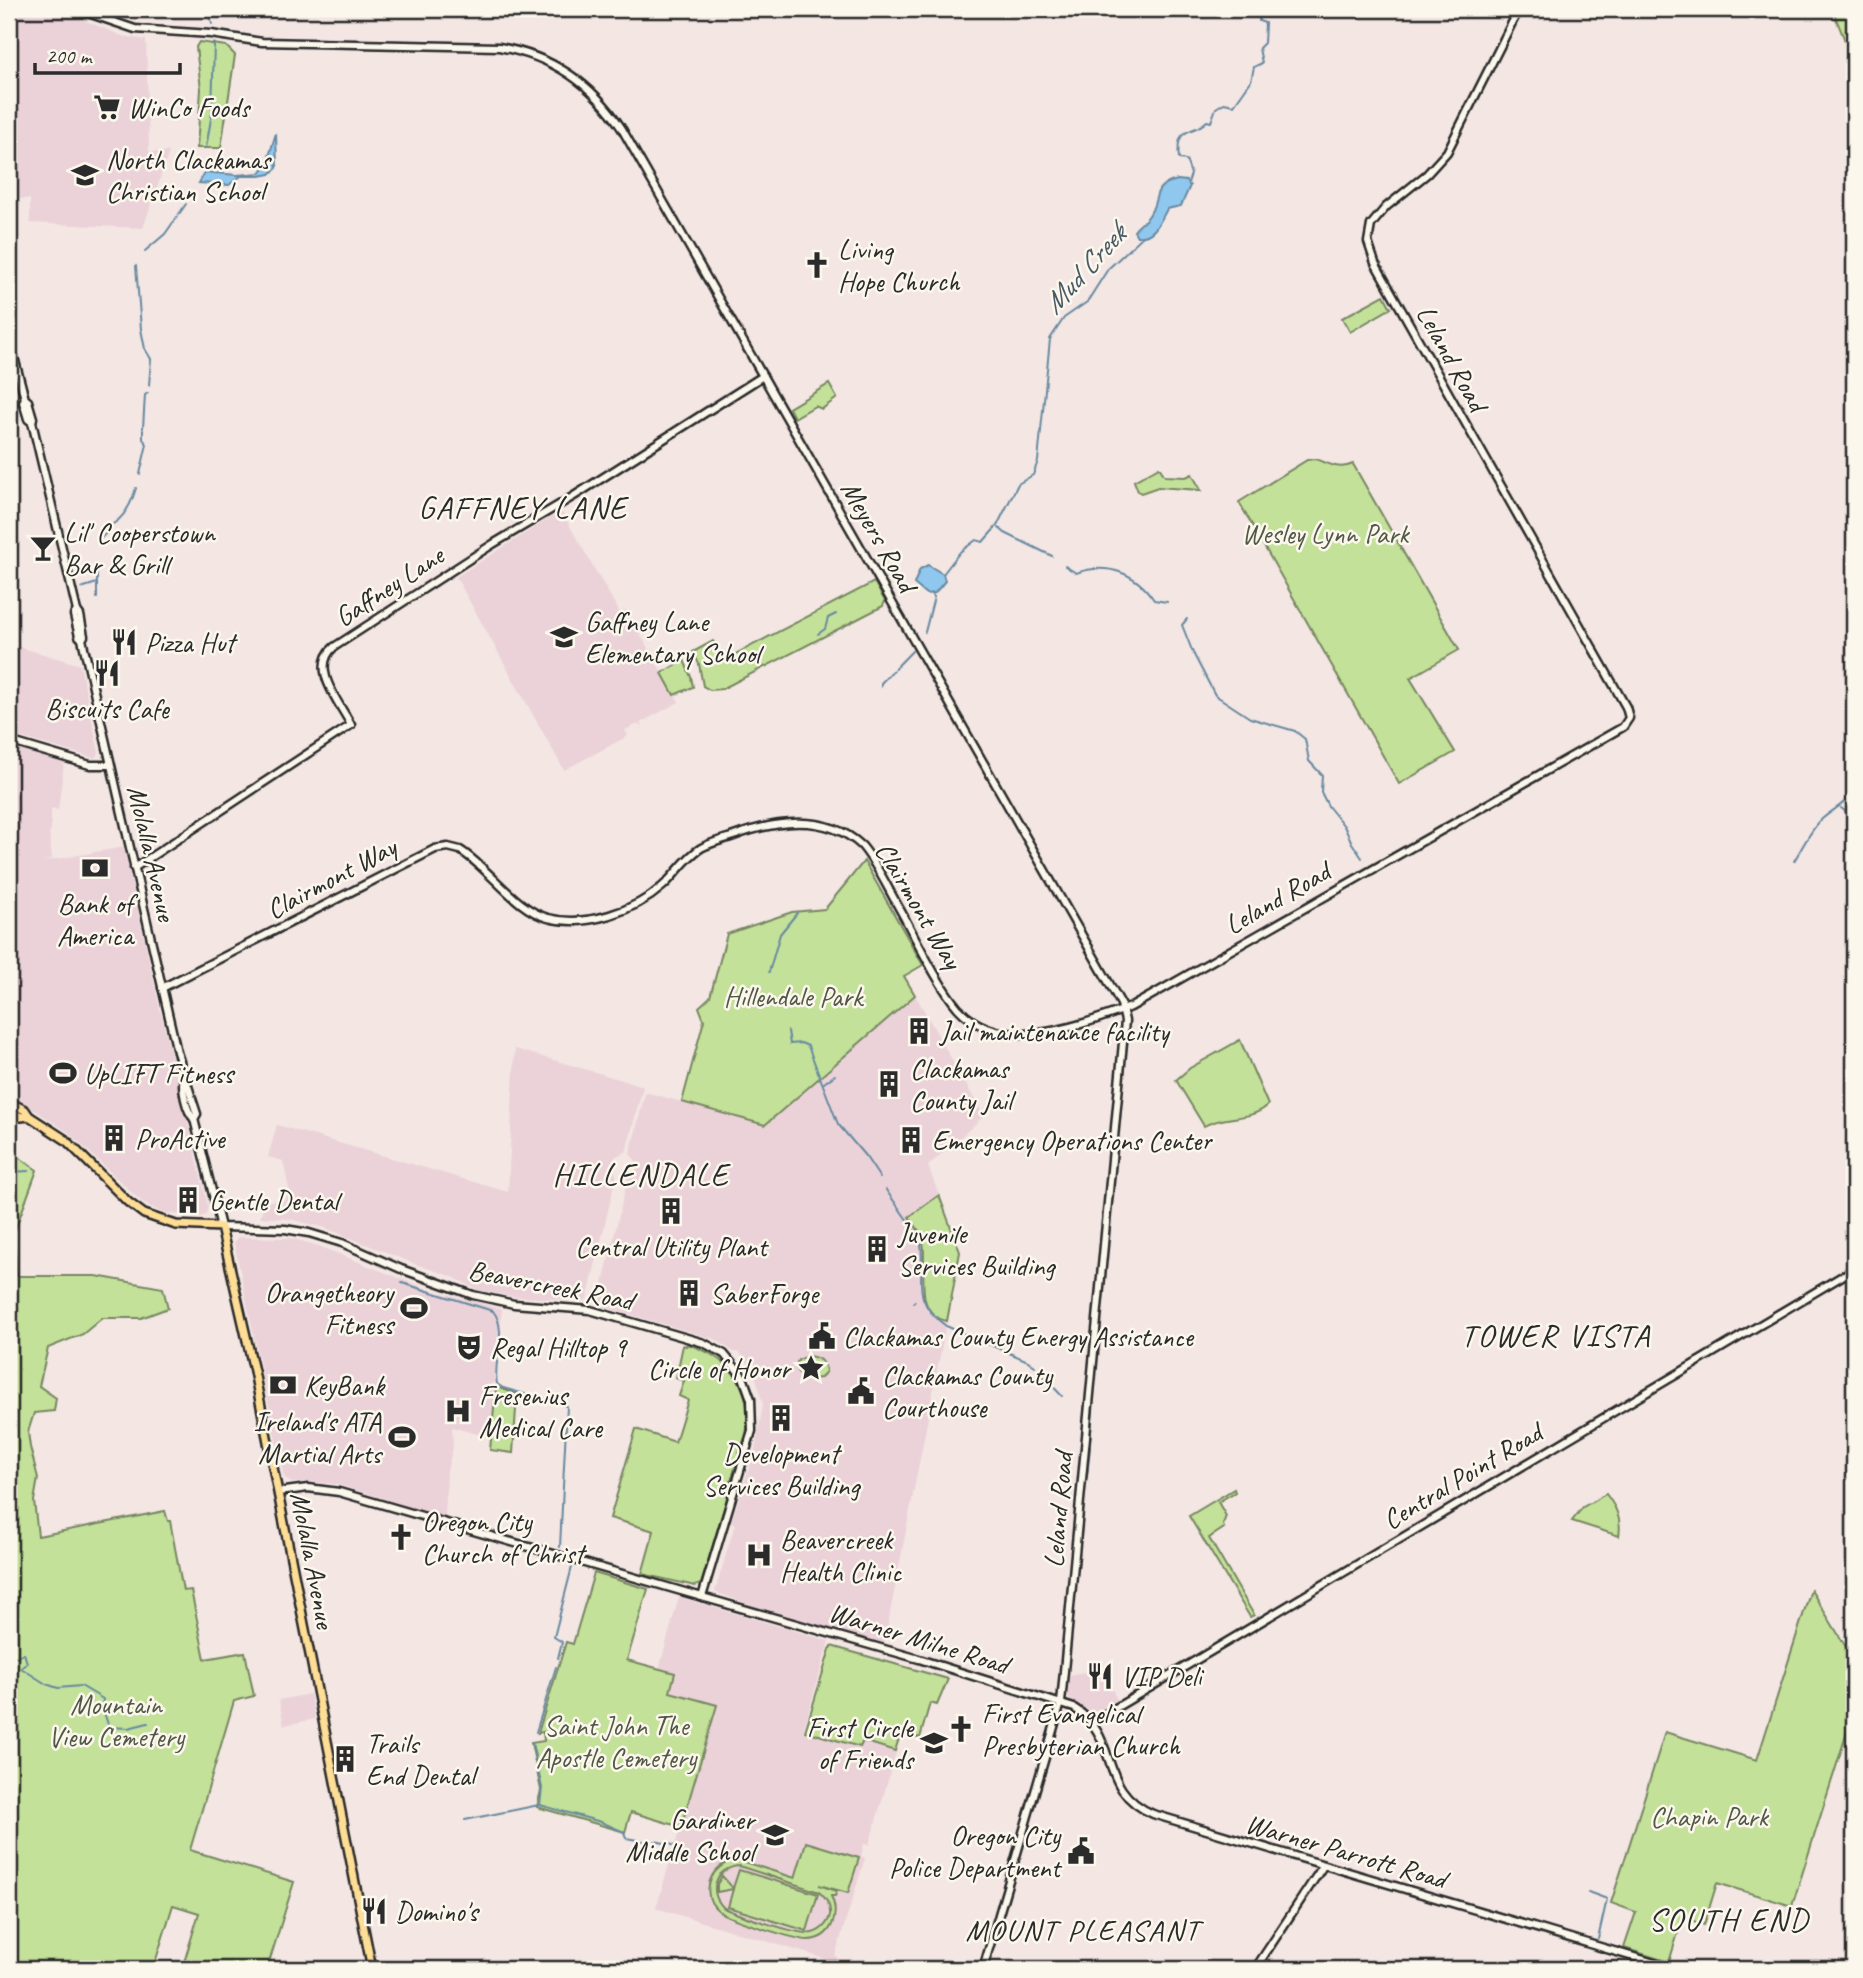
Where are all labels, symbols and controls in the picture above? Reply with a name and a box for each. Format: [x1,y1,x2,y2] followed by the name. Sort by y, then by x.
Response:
[35,32,180,76] scale bar
[46,43,93,69] text: 200 m
[128,90,252,125] place label: WinCo Foods
[92,92,122,122] supermarket icon: WinCo Foods
[106,142,272,209] place label: North Clackamas Christian School
[70,160,100,190] school or university icon: North Clackamas Christian School
[1034,212,1138,322] water label: Mud Creek
[838,232,961,299] place label: Living Hope Church
[802,250,832,280] church icon: Living Hope Church
[1409,299,1497,420] street label: Leland Road
[833,474,927,601] street label: Meyers Road
[418,487,630,528] district label: GAFFNEY LANE
[64,515,216,582] place label: Lil' Cooperstown Bar & Grill
[1242,516,1410,551] park label: Wesley Lynn Park
[28,533,58,563] bar icon: Lil' Cooperstown Bar & Grill
[328,537,452,634] street label: Gaffney Lane
[585,604,765,671] place label: Gaffney Lane Elementary School
[549,622,579,652] school or university icon: Gaffney Lane Elementary School
[145,625,238,660] place label: Pizza Hut
[109,627,139,657] restaurant icon: Pizza Hut
[92,658,122,688] restaurant icon: Biscuits Cafe
[45,691,171,726] place label: Biscuits Cafe
[119,782,185,926] street label: Molalla Avenue
[260,828,404,927] street label: Clairmont Way
[867,835,972,977] street label: Clairmont Way
[1218,852,1339,942] street label: Leland Road
[80,853,110,883] bank icon: Bank of America
[57,886,139,953] place label: Bank of America
[724,979,865,1014] park label: Hillendale Park
[938,1014,1171,1049] place label: Jail maintenance facility
[904,1016,934,1046] building icon: Jail maintenance facility
[910,1051,1017,1118] place label: Clackamas County Jail
[84,1056,235,1091] place label: UpLIFT Fitness
[48,1058,78,1088] sports icon: UpLIFT Fitness
[874,1069,904,1099] building icon: Clackamas County Jail
[135,1121,227,1156] place label: ProActive
[99,1123,129,1153] building icon: ProActive
[932,1123,1213,1158] place label: Emergency Operations Center
[896,1125,926,1155] building icon: Emergency Operations Center
[552,1154,732,1195] district label: HILLENDALE
[209,1183,344,1218] place label: Gentle Dental
[173,1185,203,1215] building icon: Gentle Dental
[656,1196,686,1226] building icon: Central Utility Plant
[896,1216,1056,1283] place label: Juvenile Services Building
[575,1229,769,1264] place label: Central Utility Plant
[862,1234,892,1264] building icon: Juvenile Services Building
[466,1252,640,1319] street label: Beavercreek Road
[265,1275,395,1342] place label: Orangetheory Fitness
[710,1276,820,1311] place label: SaberForge
[674,1278,704,1308] building icon: SaberForge
[399,1293,429,1323] sports icon: Orangetheory Fitness
[1461,1315,1651,1356] district label: TOWER VISTA
[843,1319,1195,1354] place label: Clackamas County Energy Assistance
[807,1321,837,1351] public building icon: Clackamas County Energy Assistance
[490,1330,629,1365] place label: Regal Hilltop 9
[454,1332,484,1362] theatre icon: Regal Hilltop 9
[648,1351,792,1386] place label: Circle of Honor
[796,1353,826,1383] place icon: Circle of Honor
[882,1358,1054,1425] place label: Clackamas County Courthouse
[304,1368,386,1403] place label: KeyBank
[268,1370,298,1400] bank icon: KeyBank
[846,1376,876,1406] public building icon: Clackamas County Courthouse
[479,1378,604,1445] place label: Fresenius Medical Care
[443,1396,473,1426] hospital icon: Fresenius Medical Care
[766,1403,796,1433] building icon: Development Services Building
[254,1404,383,1471] place label: Ireland's ATA Martial Arts
[1376,1413,1551,1537] street label: Central Point Road
[387,1422,417,1452] sports icon: Ireland's ATA Martial Arts
[703,1436,861,1503] place label: Development Services Building
[1036,1447,1081,1569] street label: Leland Road
[283,1489,344,1633] street label: Molalla Avenue
[422,1504,587,1571] place label: Oregon City Church of Christ
[386,1522,416,1552] church icon: Oregon City Church of Christ
[780,1522,903,1589] place label: Beavercreek Health Clinic
[744,1540,774,1570] hospital icon: Beavercreek Health Clinic
[825,1594,1017,1683] street label: Warner Milne Road
[1121,1659,1205,1694] place label: VIP Deli
[1085,1661,1115,1691] restaurant icon: VIP Deli
[48,1687,187,1754] park label: Mountain View Cemetery
[982,1696,1181,1763] place label: First Evangelical Presbyterian Church
[536,1708,699,1775] park label: Saint John The Apostle Cemetery
[807,1710,915,1777] place label: First Circle of Friends
[946,1714,976,1744] church icon: First Evangelical Presbyterian Church
[366,1726,480,1793] place label: Trails End Dental
[919,1728,949,1758] school or university icon: First Circle of Friends
[330,1744,360,1774] building icon: Trails End Dental
[1650,1799,1769,1834] park label: Chapin Park
[626,1802,759,1869] place label: Gardiner Middle School
[1242,1806,1454,1897] street label: Warner Parrott Road
[889,1818,1063,1885] place label: Oregon City Police Department
[760,1820,790,1850] school or university icon: Gardiner Middle School
[1066,1836,1096,1866] public building icon: Oregon City Police Department
[395,1894,480,1929] place label: Domino's
[359,1896,389,1926] restaurant icon: Domino's
[1649,1899,1810,1940] district label: SOUTH END
[965,1911,1205,1949] district label: MOUNT PLEASANT

